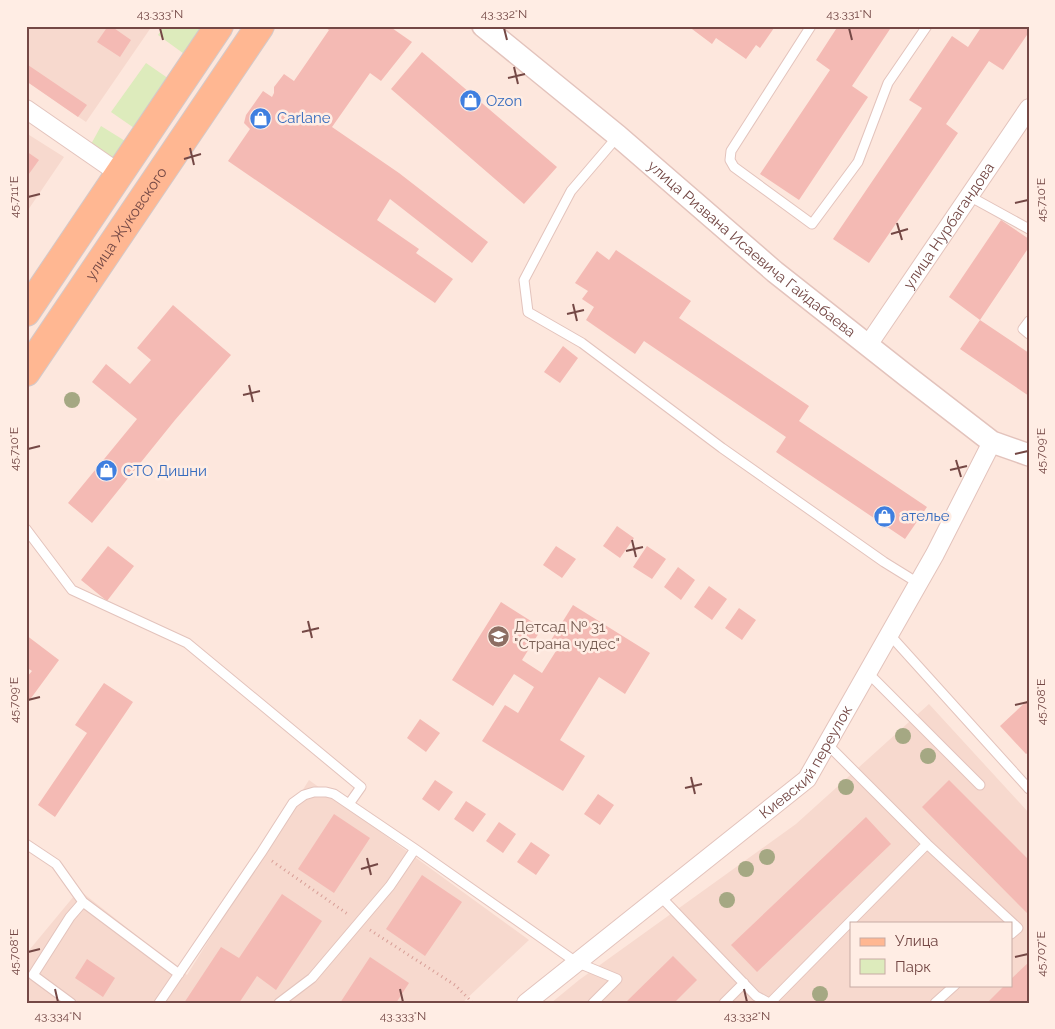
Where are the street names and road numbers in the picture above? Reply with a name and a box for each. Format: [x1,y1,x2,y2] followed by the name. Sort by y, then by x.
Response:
[644,157,859,341] street label: улица Ризвана Исаевича Гайдабаева
[900,159,998,293] street label: улица Нурбагандова
[82,164,171,284] street label: улица Жуковского
[756,702,856,822] street label: Киевский переулок

